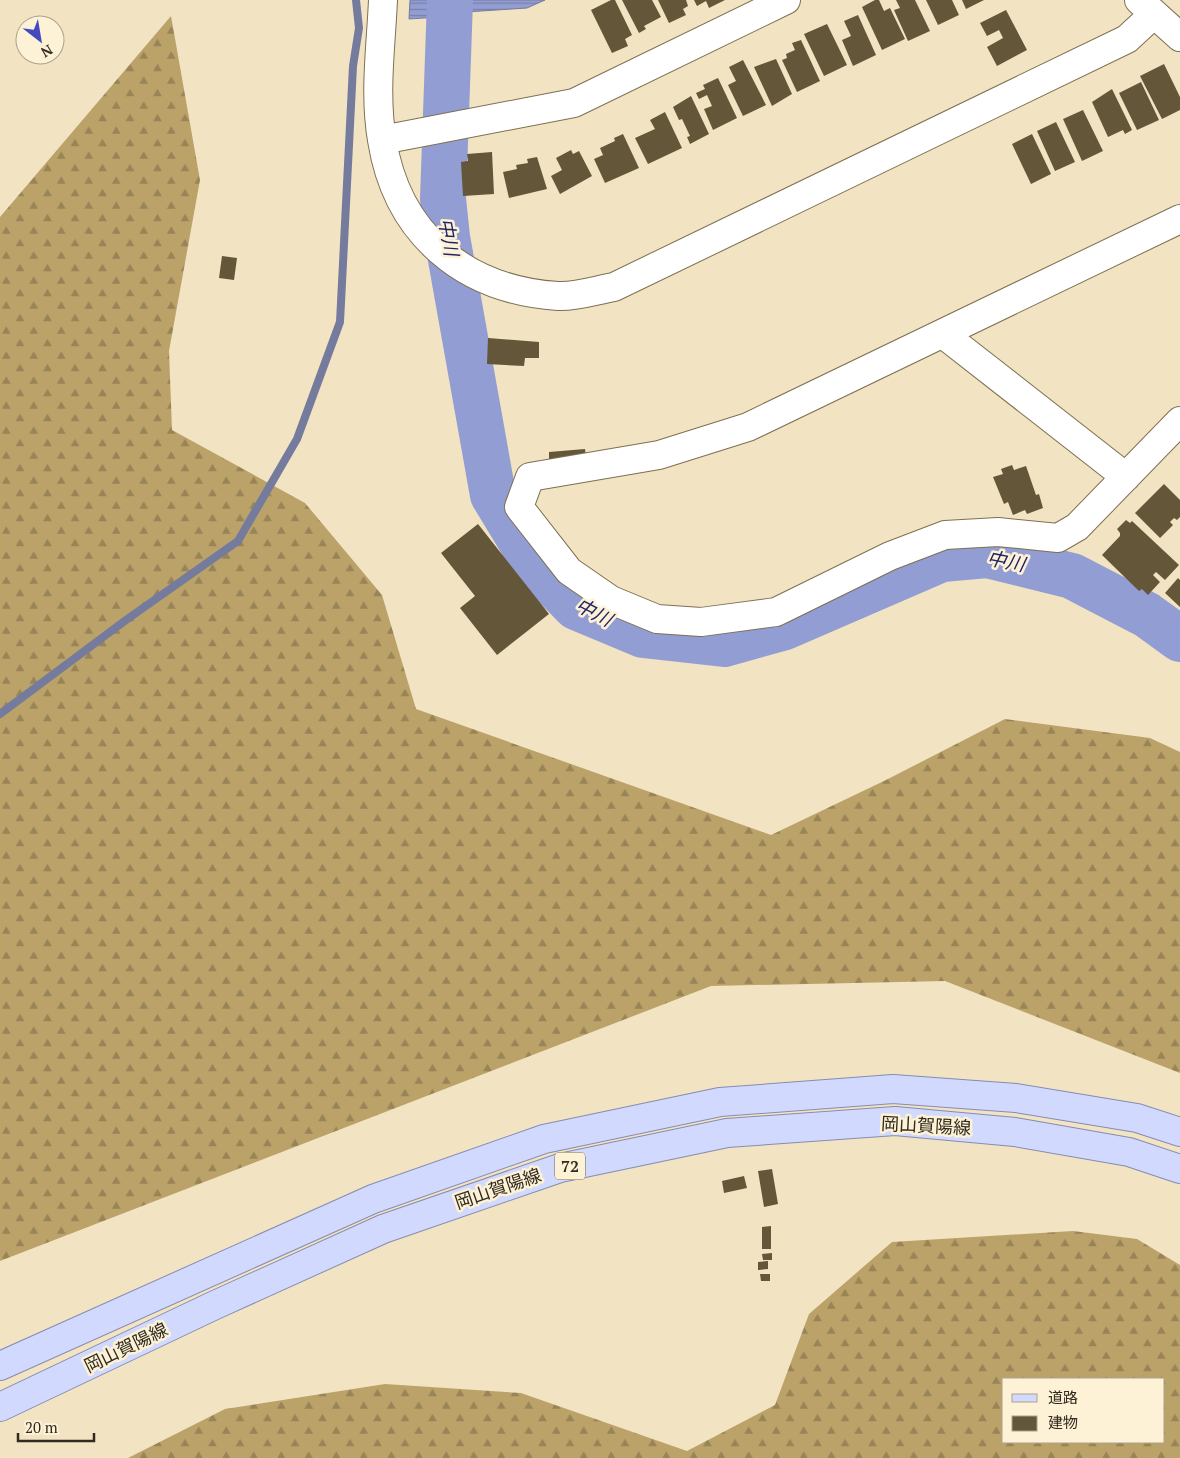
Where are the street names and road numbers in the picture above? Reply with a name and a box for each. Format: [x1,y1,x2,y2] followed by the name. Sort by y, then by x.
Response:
[880,1111,972,1139] street label: 岡山賀陽線
[555,1152,585,1180] road number: 72
[451,1162,544,1214] street label: 岡山賀陽線
[80,1317,171,1378] street label: 岡山賀陽線

